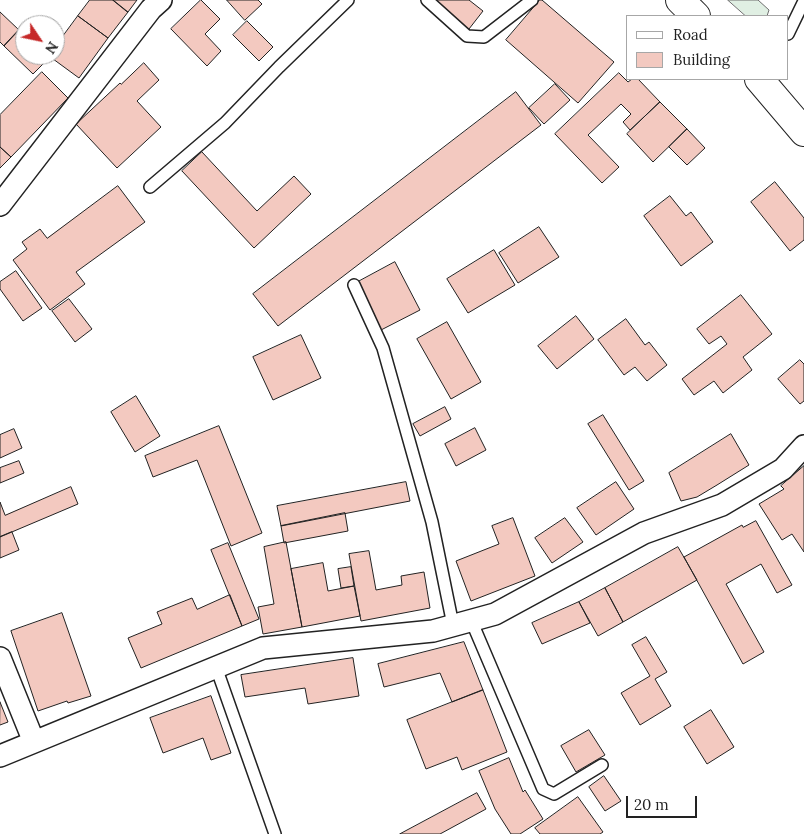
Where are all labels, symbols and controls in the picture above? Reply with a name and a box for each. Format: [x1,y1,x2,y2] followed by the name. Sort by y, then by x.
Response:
[15,15,65,65] north arrow
[626,15,789,80] legend
[673,25,708,44] text: Road
[41,38,62,57] text: N
[673,50,730,69] text: Building
[629,786,700,818] scale bar
[634,795,669,814] text: 20 m

